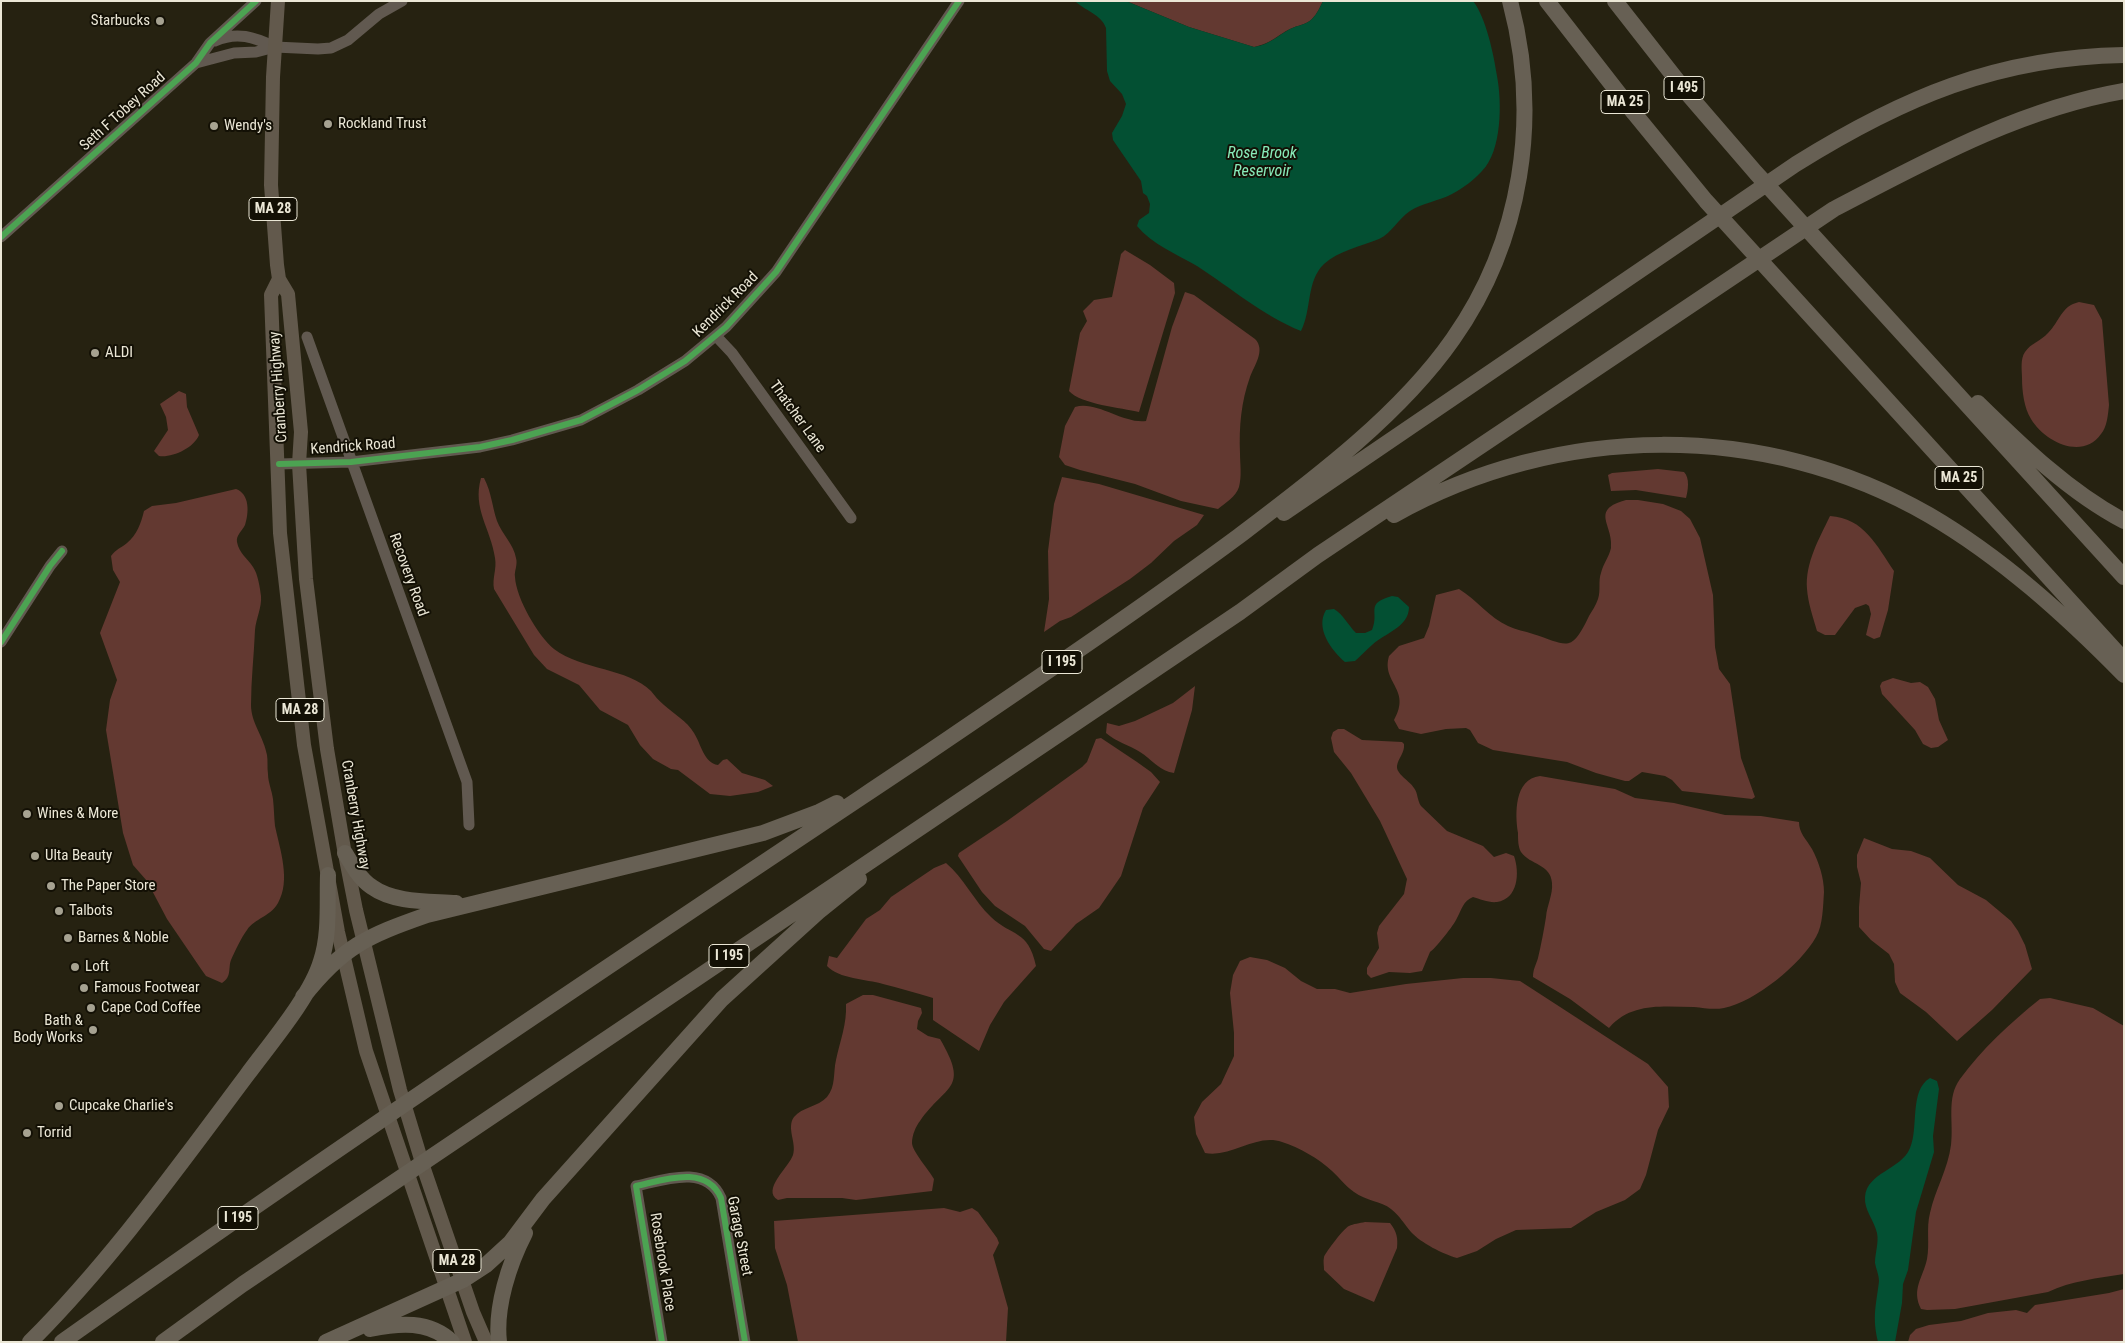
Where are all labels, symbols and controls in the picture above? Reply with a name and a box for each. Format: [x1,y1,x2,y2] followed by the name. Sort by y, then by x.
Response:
[91,12,150,30] place label: Starbucks
[154,15,166,27] marker: Starbucks
[76,69,170,155] street label: Seth F Tobey Road
[1664,76,1704,100] road number: I 495
[1601,90,1649,114] road number: MA 25
[338,115,426,133] place label: Rockland Trust
[224,117,272,135] place label: Wendy's
[322,118,334,130] marker: Rockland Trust
[208,120,220,132] marker: Wendy's
[1227,144,1297,182] water label: Rose Brook Reservoir
[249,198,297,220] road number: MA 28
[690,269,762,341] street label: Kendrick Road
[266,331,292,443] street label: Cranberry Highway
[105,344,133,362] place label: ALDI
[89,347,101,359] marker: ALDI
[765,378,829,456] street label: Thatcher Lane
[310,435,396,459] street label: Kendrick Road
[1935,466,1983,489] road number: MA 25
[385,531,431,619] street label: Recovery Road
[1042,650,1082,674] road number: I 195
[276,698,324,722] road number: MA 28
[336,759,374,871] street label: Cranberry Highway
[37,805,118,823] place label: Wines & More
[21,808,33,820] marker: Wines & More
[45,847,112,865] place label: Ulta Beauty
[29,850,41,862] marker: Ulta Beauty
[61,877,155,895] place label: The Paper Store
[45,880,57,892] marker: The Paper Store
[69,902,113,920] place label: Talbots
[53,905,65,917] marker: Talbots
[78,929,169,947] place label: Barnes & Noble
[62,932,74,944] marker: Barnes & Noble
[709,944,749,968] road number: I 195
[85,958,109,976] place label: Loft
[69,961,81,973] marker: Loft
[94,979,200,997] place label: Famous Footwear
[78,982,90,994] marker: Famous Footwear
[101,999,201,1017] place label: Cape Cod Coffee
[85,1002,97,1014] marker: Cape Cod Coffee
[13,1012,83,1047] place label: Bath & Body Works
[87,1024,99,1036] marker: Bath & Body Works
[69,1097,174,1115] place label: Cupcake Charlie's
[53,1100,65,1112] marker: Cupcake Charlie's
[37,1124,72,1142] place label: Torrid
[21,1127,33,1139] marker: Torrid
[722,1195,756,1277] street label: Garage Street
[218,1206,258,1230] road number: I 195
[645,1212,679,1312] street label: Rosebrook Place
[433,1250,481,1272] road number: MA 28

